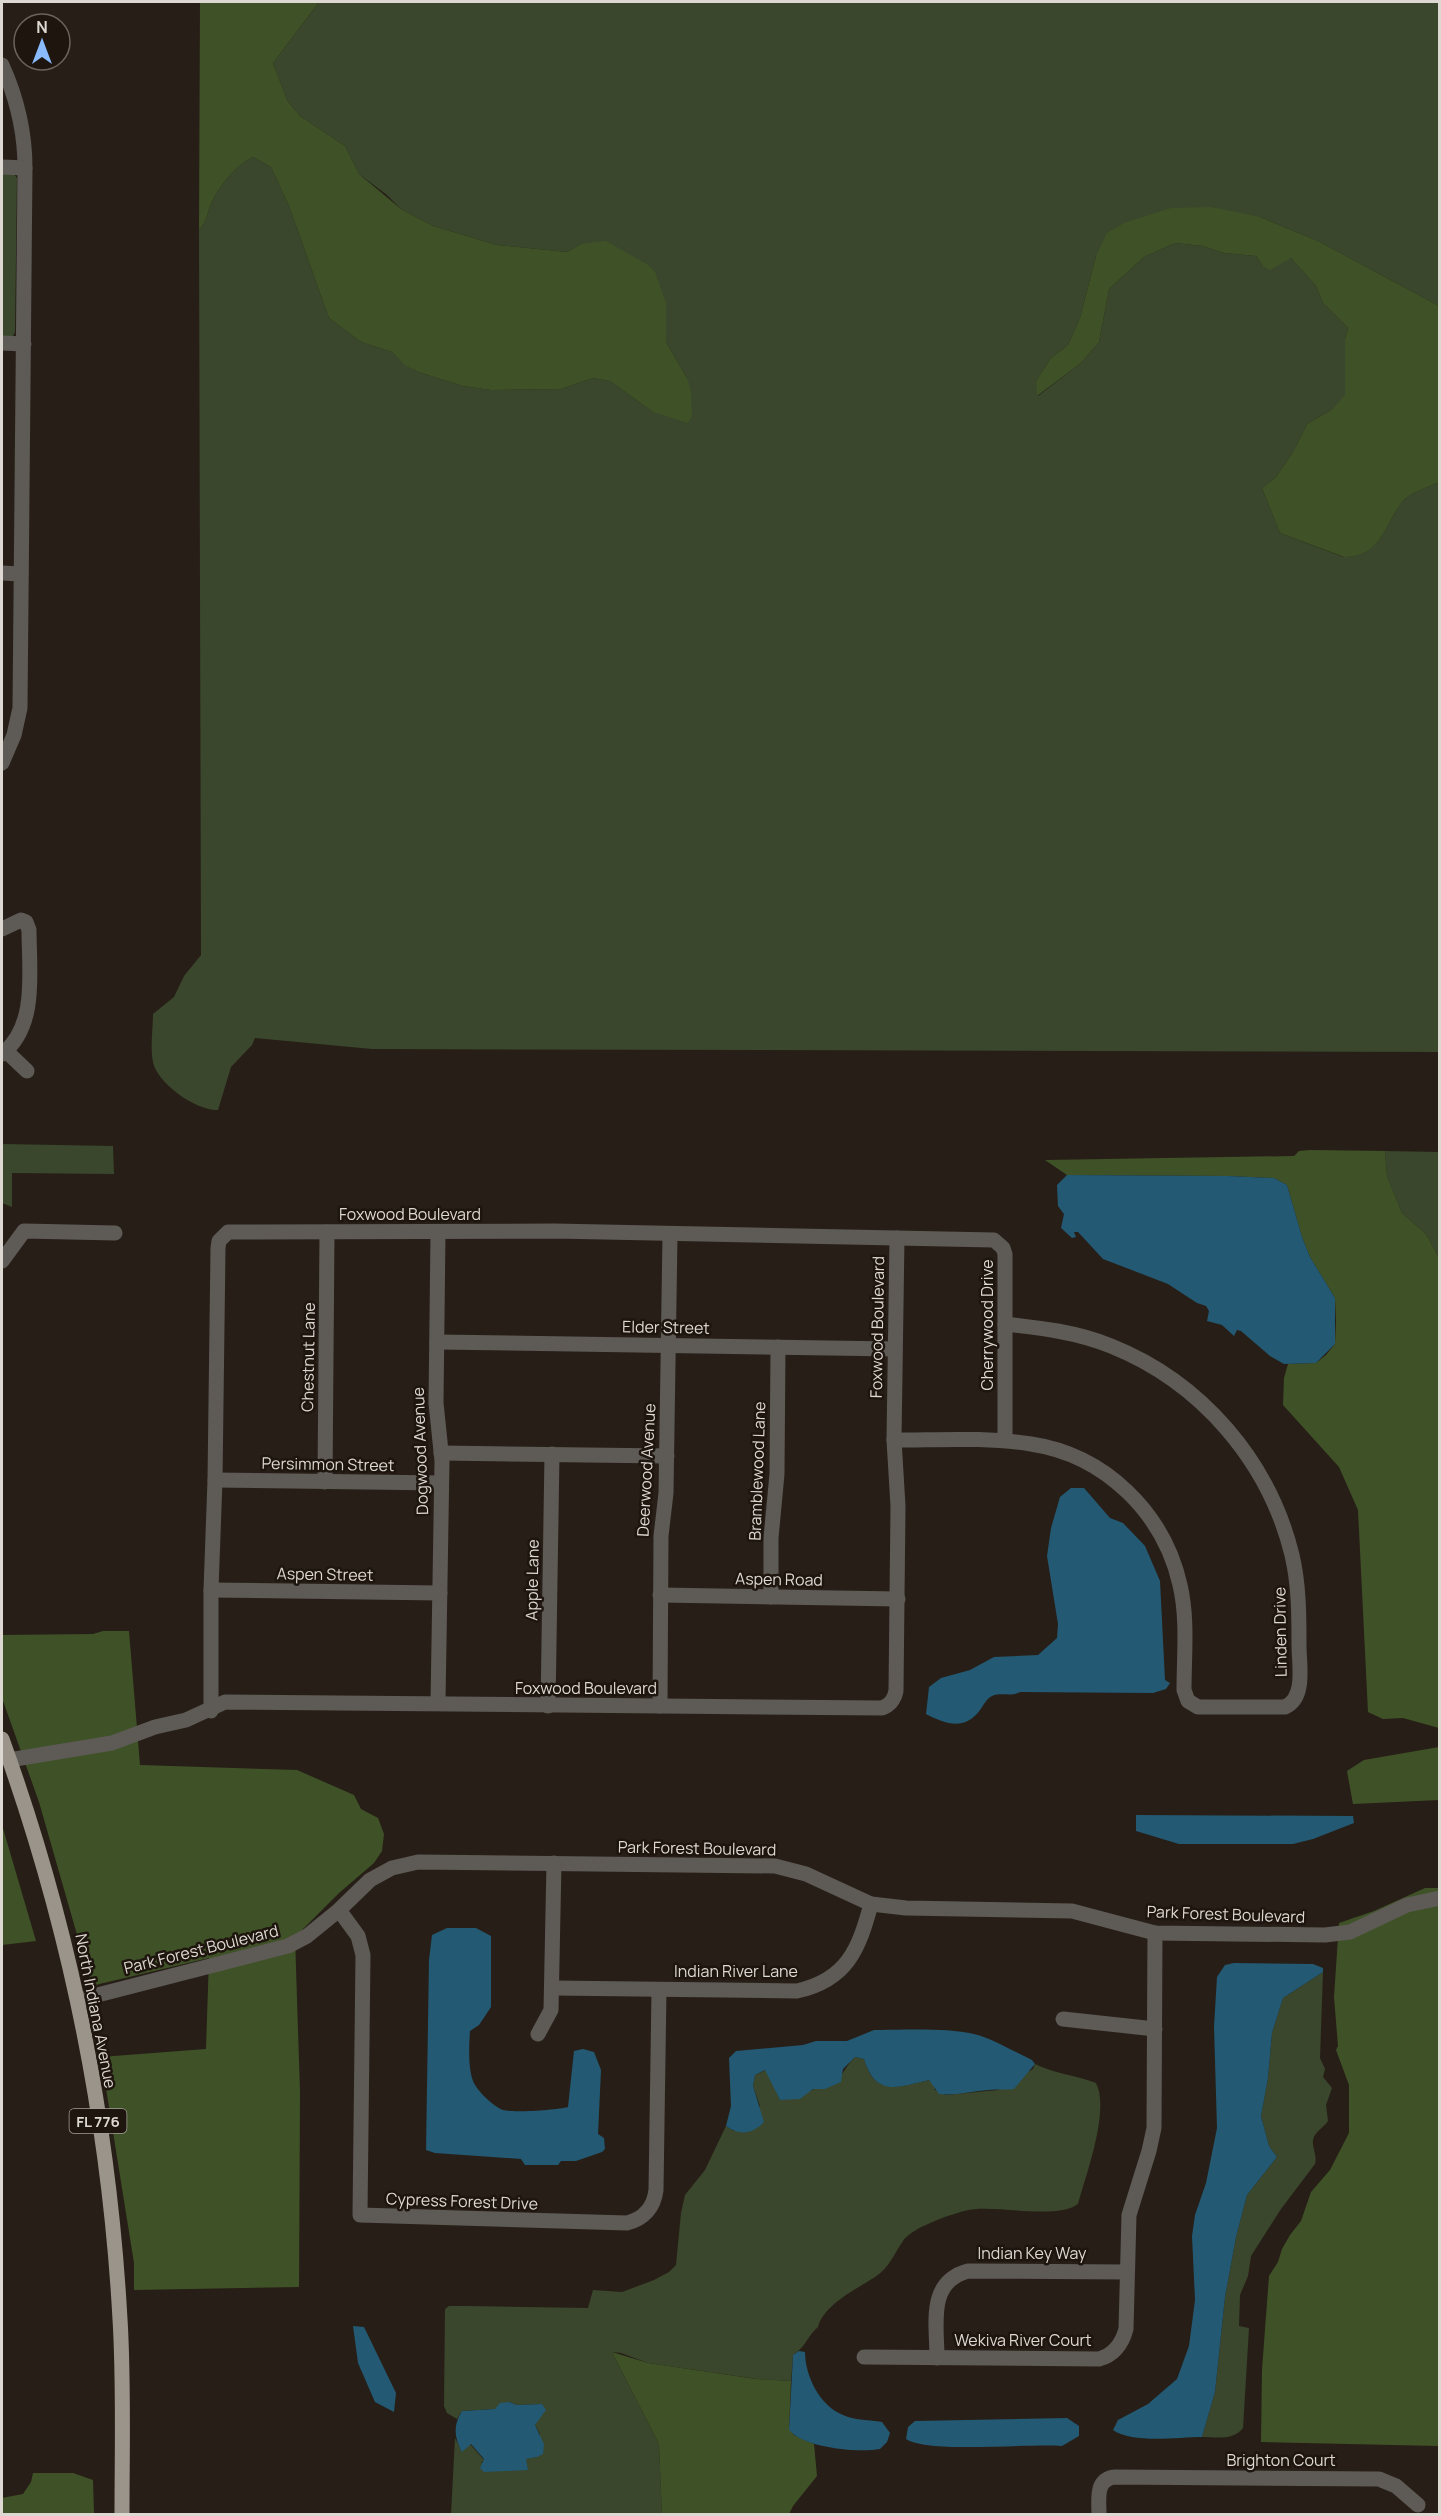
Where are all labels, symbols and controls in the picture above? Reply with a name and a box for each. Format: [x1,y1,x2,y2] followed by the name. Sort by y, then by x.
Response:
[12,12,72,72] north arrow
[36,16,48,38] text: N
[339,1203,481,1225] street label: Foxwood Boulevard
[865,1256,889,1398] street label: Foxwood Boulevard
[976,1259,998,1391] street label: Cherrywood Drive
[296,1302,320,1412] street label: Chestnut Lane
[622,1315,710,1339] street label: Elder Street
[407,1387,433,1515] street label: Dogwood Avenue
[744,1401,770,1541] street label: Bramblewood Lane
[632,1403,660,1537] street label: Deerwood Avenue
[261,1452,395,1476] street label: Persimmon Street
[520,1539,544,1621] street label: Apple Lane
[276,1562,374,1586] street label: Aspen Street
[735,1567,823,1591] street label: Aspen Road
[1268,1587,1292,1677] street label: Linden Drive
[515,1677,657,1699] street label: Foxwood Boulevard
[618,1836,776,1860] street label: Park Forest Boulevard
[1146,1900,1306,1928] street label: Park Forest Boulevard
[121,1919,281,1979] street label: Park Forest Boulevard
[70,1932,122,2090] street label: North Indiana Avenue
[674,1960,798,1982] street label: Indian River Lane
[70,2109,126,2133] road number: FL 776
[386,2187,538,2215] street label: Cypress Forest Drive
[978,2242,1087,2264] street label: Indian Key Way
[954,2329,1092,2351] street label: Wekiva River Court
[1226,2449,1336,2471] street label: Brighton Court

